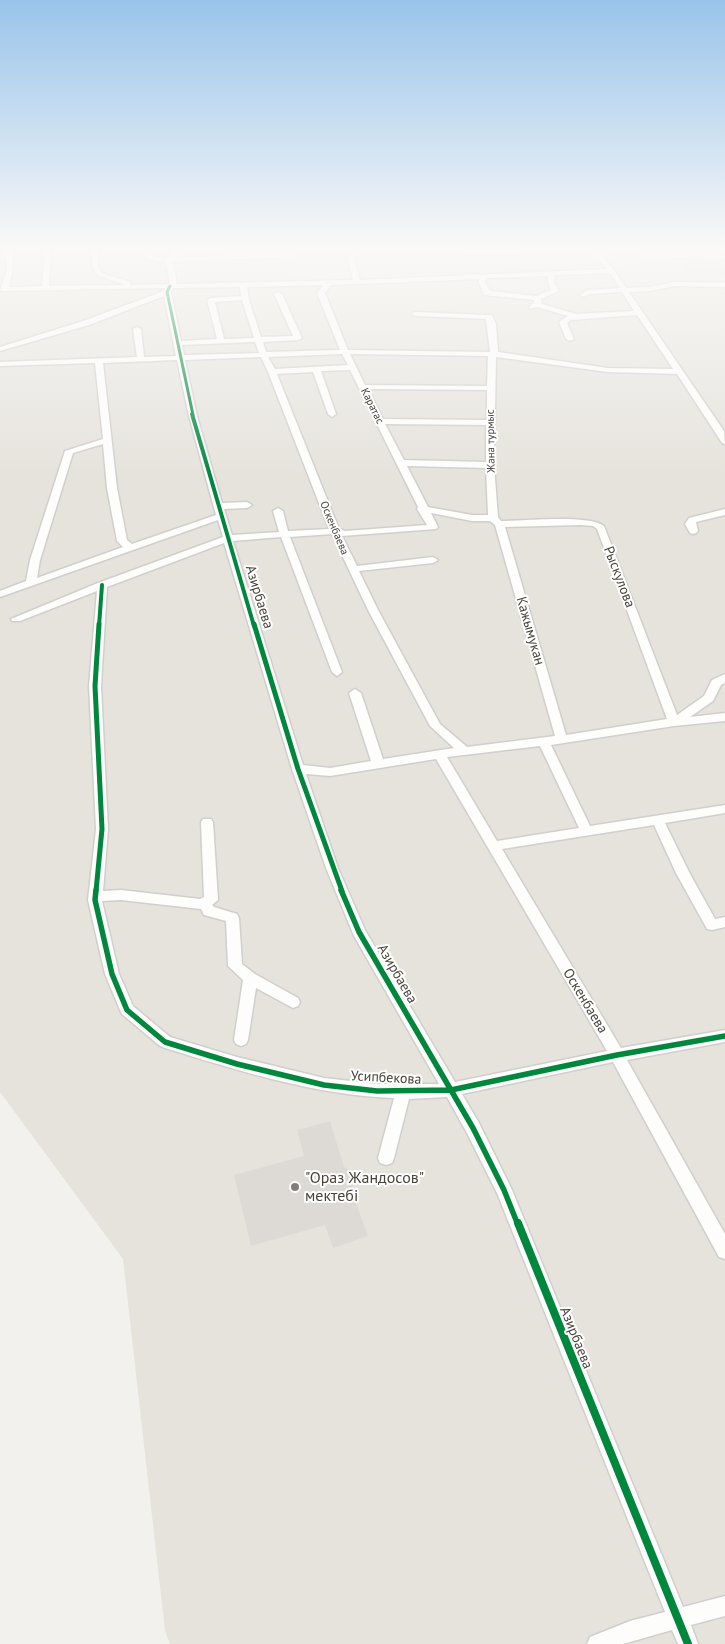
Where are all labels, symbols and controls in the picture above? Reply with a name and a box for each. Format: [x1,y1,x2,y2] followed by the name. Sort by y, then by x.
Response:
[358,386,386,426] street label: Каратас
[484,409,498,473] street label: Жана турмыс
[317,499,351,557] street label: Оскенбаева
[600,544,638,610] street label: Рыскулова
[241,563,277,631] street label: Азирбаева
[512,595,548,667] street label: Кажымукан
[373,942,421,1006] street label: Азирбаева
[559,966,611,1036] street label: Оскенбаева
[350,1068,422,1088] street label: Усипбекова
[305,1168,424,1206] place label: "Ораз Жандосов" мектебі
[289,1181,301,1193] marker: "Ораз Жандосов" мектебі
[556,1305,596,1371] street label: Азирбаева

